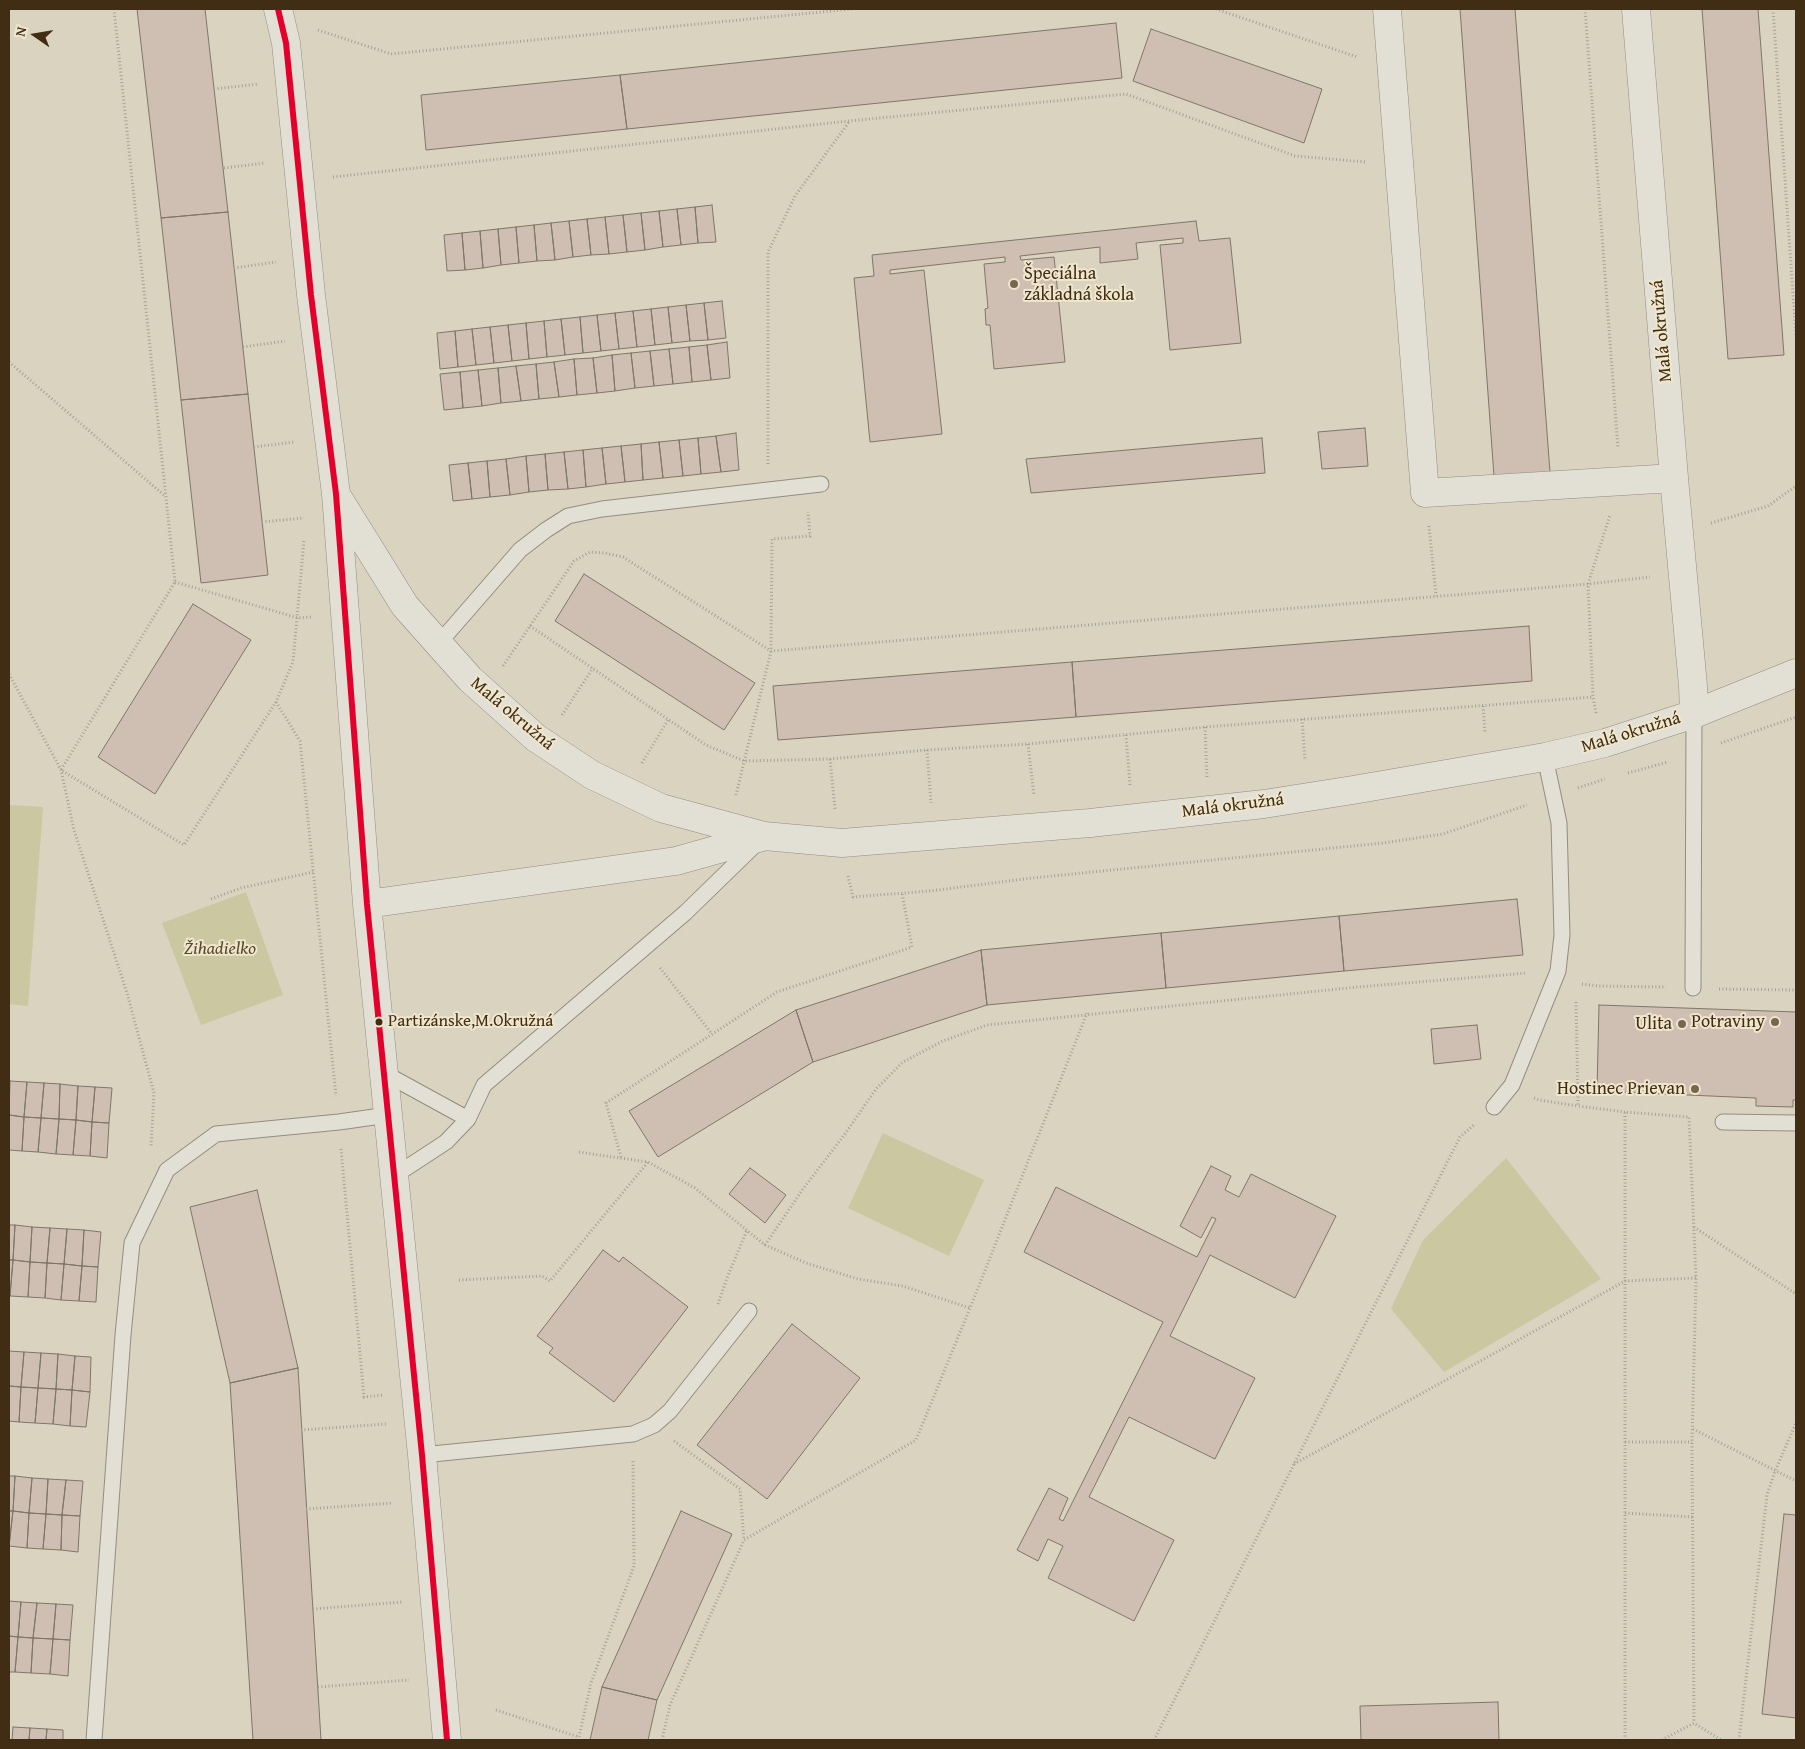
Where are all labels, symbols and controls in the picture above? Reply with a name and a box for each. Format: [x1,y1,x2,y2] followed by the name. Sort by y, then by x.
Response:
[10,10,60,60] north arrow
[10,25,31,38] text: N
[1024,263,1134,306] place label: Špeciálna základná škola
[1008,278,1020,290] marker: Špeciálna základná škola
[1647,279,1677,383] street label: Malá okružná
[466,673,558,755] street label: Malá okružná
[1579,708,1683,758] street label: Malá okružná
[1181,789,1285,823] street label: Malá okružná
[184,938,256,960] park label: Žihadielko
[1691,1011,1765,1033] place label: Potraviny
[388,1012,553,1032] place label: Partizánske,M.Okružná
[1635,1013,1672,1035] place label: Ulita
[1769,1016,1781,1028] marker: Potraviny
[374,1017,384,1027] marker: Partizánske,M.Okružná
[1676,1018,1688,1030] marker: Ulita
[1557,1078,1685,1100] place label: Hostinec Prievan
[1689,1083,1701,1095] marker: Hostinec Prievan

